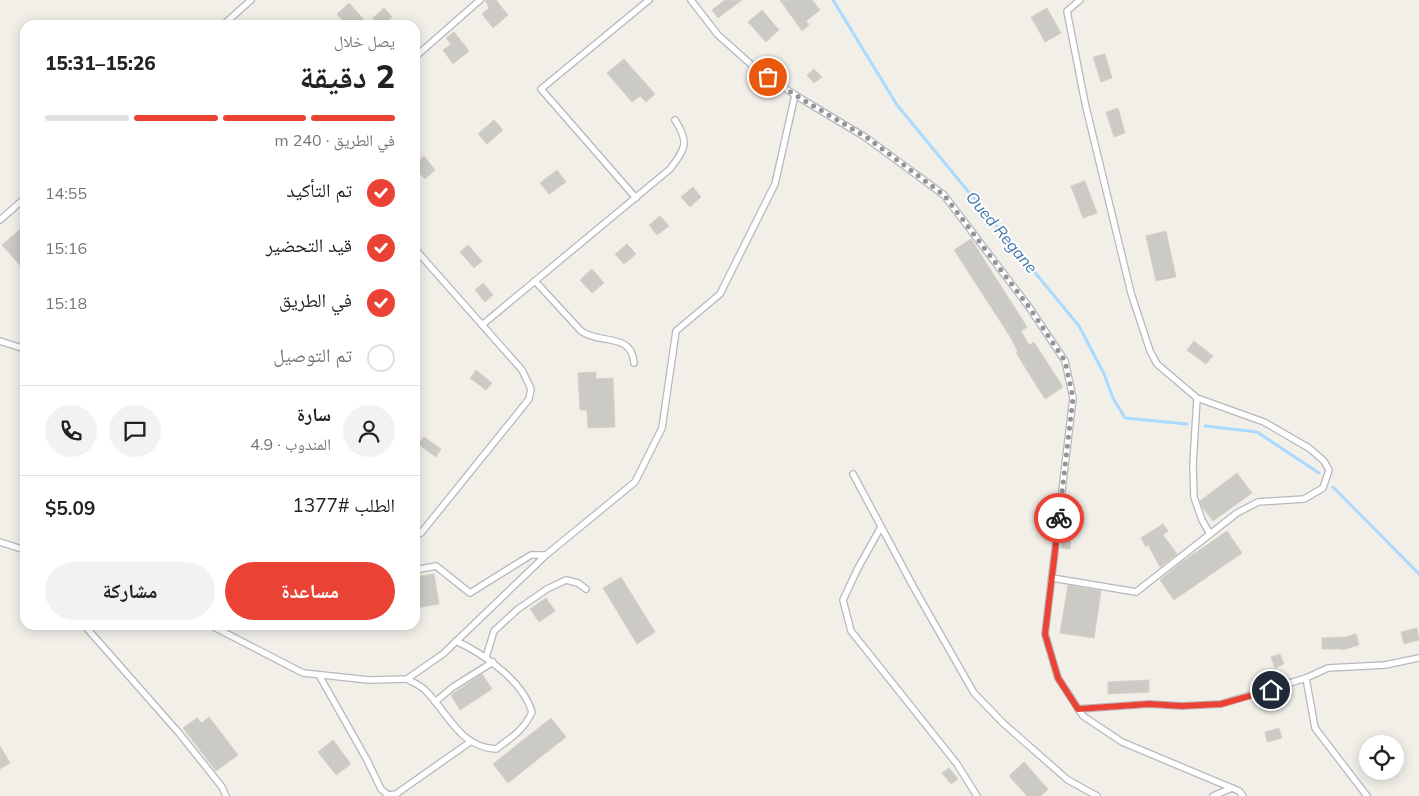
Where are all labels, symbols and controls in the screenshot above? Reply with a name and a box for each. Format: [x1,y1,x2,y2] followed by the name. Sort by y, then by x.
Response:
[334,31,395,51] text: يصل خلال
[45,51,156,75] text: 15:26–15:31
[300,56,395,96] text: 2 دقيقة
[747,56,789,98] pin
[754,63,782,91] icon: bag
[275,130,395,150] text: في الطريق · 240 m
[287,178,352,202] text: تم التأكيد
[367,179,395,207] icon: check
[45,183,87,203] text: 14:55
[962,187,1042,277] water label: Oued Regane
[266,233,352,257] text: قيد التحضير
[367,234,395,262] icon: check
[45,238,87,258] text: 15:16
[279,288,352,312] text: في الطريق
[367,289,395,317] icon: check
[45,293,87,313] text: 15:18
[273,343,352,367] text: تم التوصيل
[297,402,331,426] text: سارة
[45,405,97,457] button: phone
[109,405,161,457] button: chat
[343,405,395,457] button: person
[250,434,331,454] text: المندوب · 4.9
[292,493,395,517] text: الطلب #1377
[1034,493,1084,543] courier
[45,496,95,520] text: $5.09
[1045,504,1073,532] icon: bike
[45,562,215,620] button: مشاركة
[225,562,395,620] button: مساعدة
[1250,669,1292,711] pin
[1257,676,1285,704] icon: home
[1359,735,1404,780] map controls
[1359,735,1404,780] button: locate

